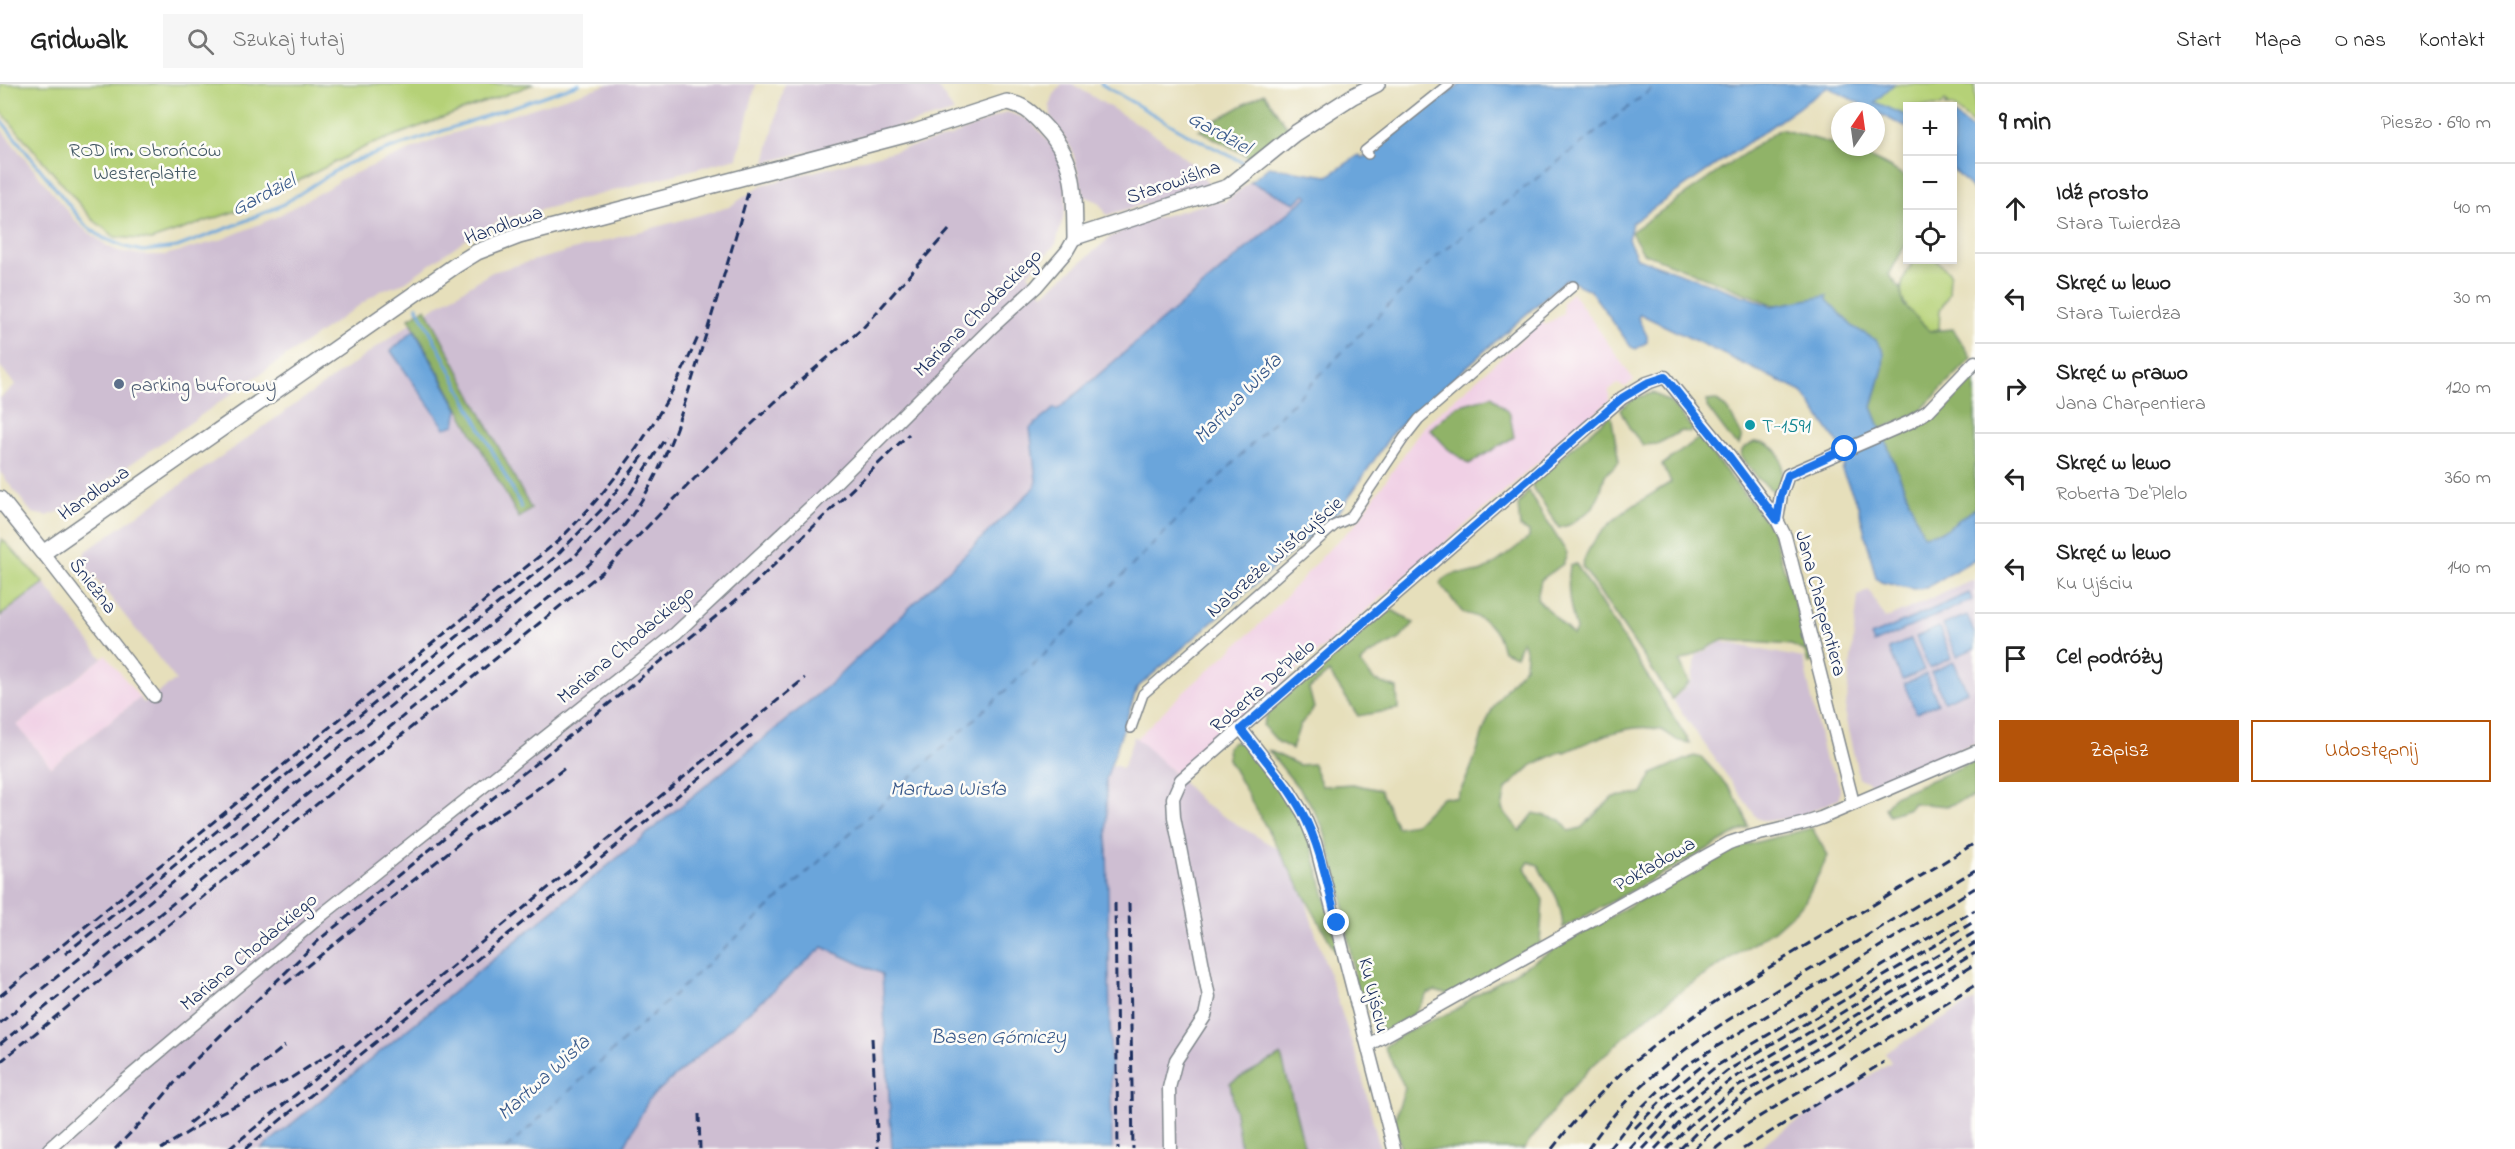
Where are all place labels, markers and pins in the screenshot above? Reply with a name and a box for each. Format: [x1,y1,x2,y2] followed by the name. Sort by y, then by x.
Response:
[131,372,276,402] place label: parking buforowy
[112,377,126,391] marker: parking buforowy
[1762,413,1811,442] place label: T-1591
[1743,418,1757,432] marker: T-1591

